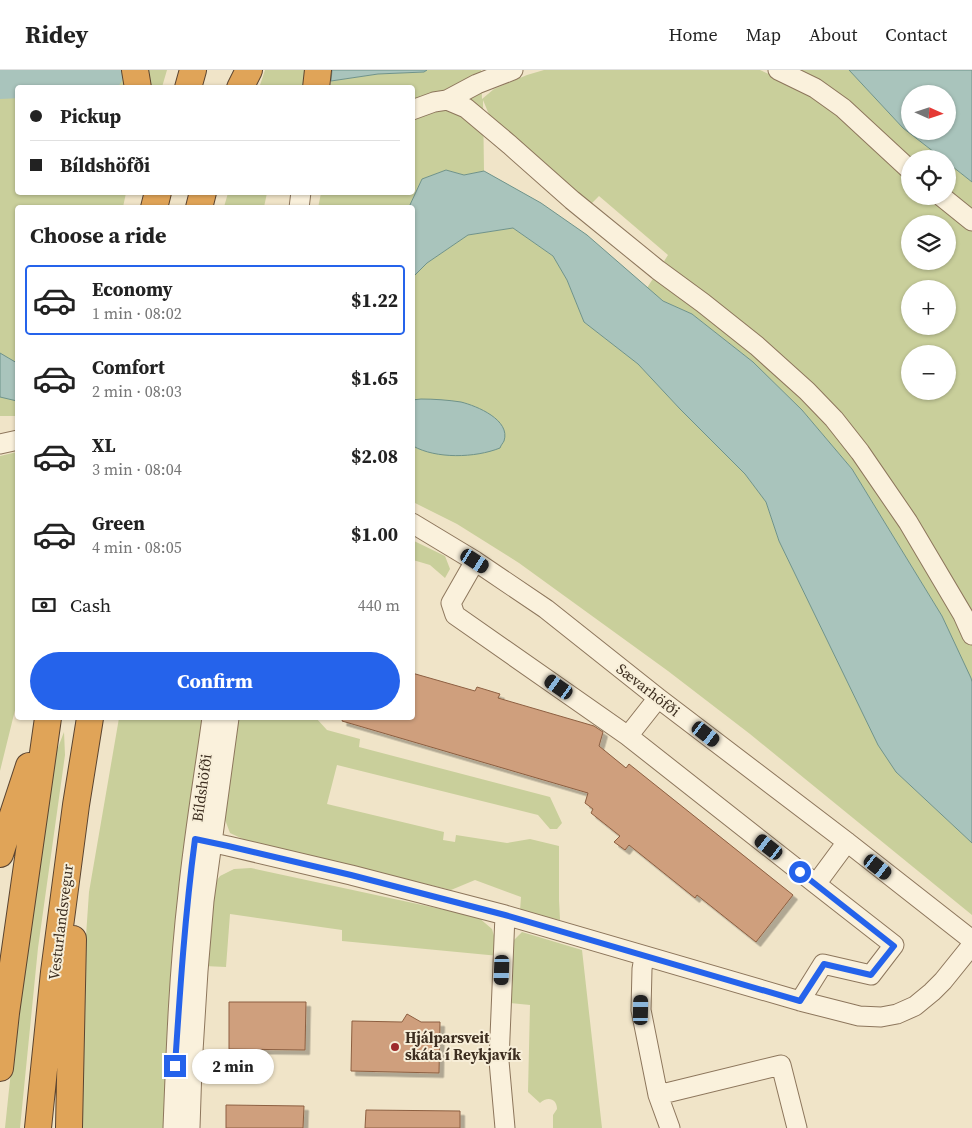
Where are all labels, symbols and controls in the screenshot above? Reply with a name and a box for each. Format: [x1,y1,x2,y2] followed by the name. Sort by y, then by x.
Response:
[25,18,88,51] text: Ridey
[669,22,718,47] text: Home
[746,22,781,47] text: Map
[809,22,857,47] text: About
[885,22,947,47] text: Contact
[901,85,956,140] north arrow
[901,85,956,400] map controls
[60,103,121,129] text: Pickup
[901,150,956,205] button: locate
[60,152,150,178] text: Bíldshöfði
[901,215,956,270] button: layers
[30,220,167,250] text: Choose a ride
[92,276,173,302] text: Economy
[32,278,77,323] icon: car
[901,280,956,335] button: +
[351,287,398,313] text: $1.22
[92,302,182,324] text: 1 min · 08:02
[901,345,956,400] button: −
[92,354,165,380] text: Comfort
[32,356,77,401] icon: car
[351,365,398,391] text: $1.65
[92,380,182,402] text: 2 min · 08:03
[92,432,115,458] text: XL
[32,434,77,479] icon: car
[351,443,398,469] text: $2.08
[92,458,182,480] text: 3 min · 08:04
[92,510,145,536] text: Green
[32,512,77,557] icon: car
[351,521,398,547] text: $1.00
[92,536,182,558] text: 4 min · 08:05
[458,547,491,575] car
[30,591,58,619] icon: cash
[70,592,111,618] text: Cash
[358,594,400,616] text: 440 m
[30,652,400,710] button: Confirm
[612,658,685,721] street label: Sævarhöfði
[542,672,575,702] car
[689,719,722,749] car
[186,753,217,823] street label: Bíldshöfði
[752,832,785,862] car
[861,852,894,882] car
[789,861,811,883] route start
[43,862,78,981] street label: Vesturlandsvegur
[493,955,510,985] car
[633,995,648,1025] car
[405,1027,521,1065] place label: Hjálparsveit skáta í Reykjavík
[389,1041,401,1053] marker: Hjálparsveit skáta í Reykjavík
[192,1048,275,1084] callout: 2 min
[164,1055,186,1077] route end
[212,1055,254,1077] text: 2 min

